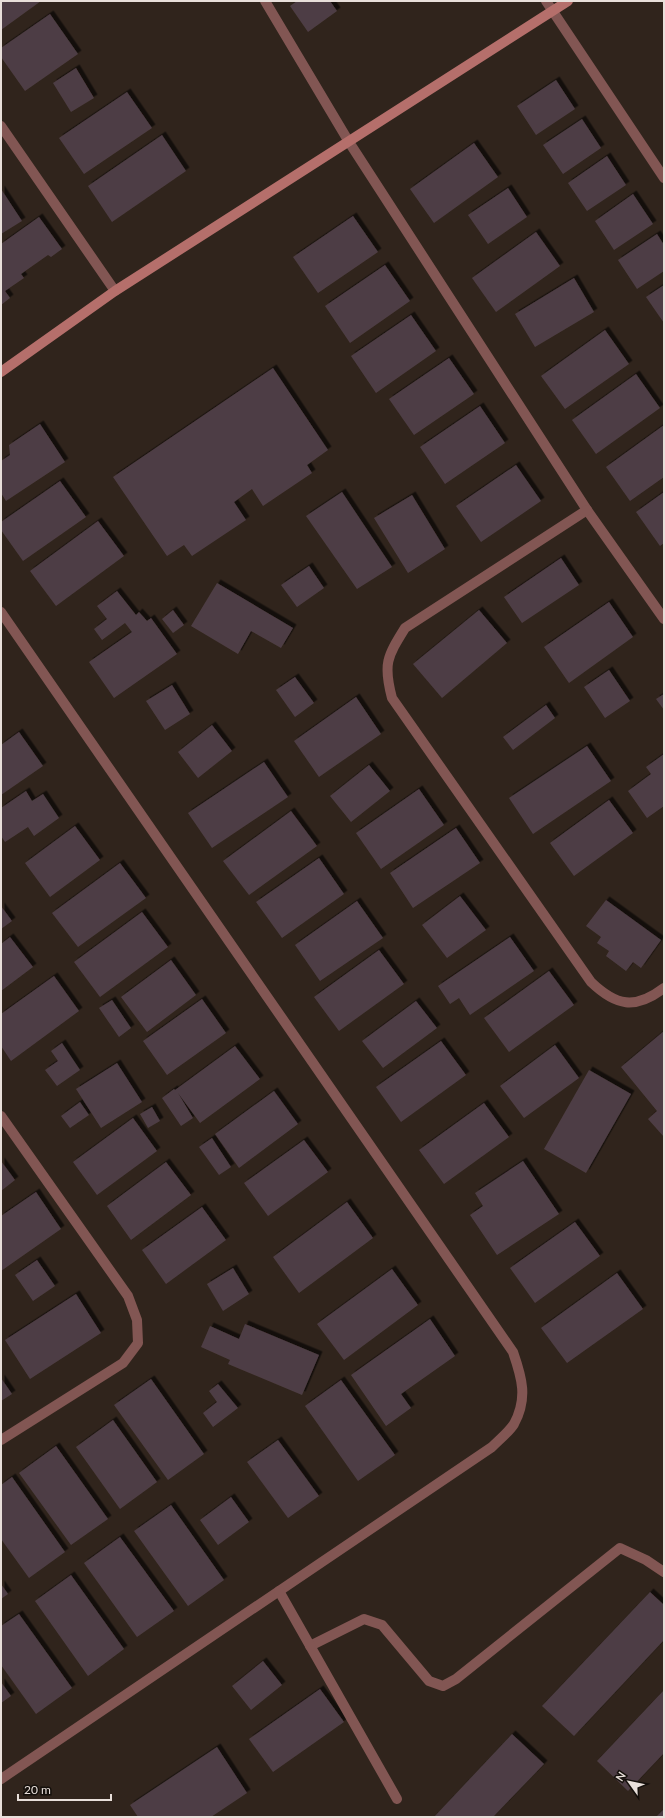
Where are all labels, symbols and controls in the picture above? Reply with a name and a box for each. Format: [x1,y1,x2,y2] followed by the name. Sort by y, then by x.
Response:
[609,1762,649,1802] north arrow
[612,1769,628,1783] text: N
[18,1776,111,1802] scale bar
[24,1782,51,1797] text: 20 m

